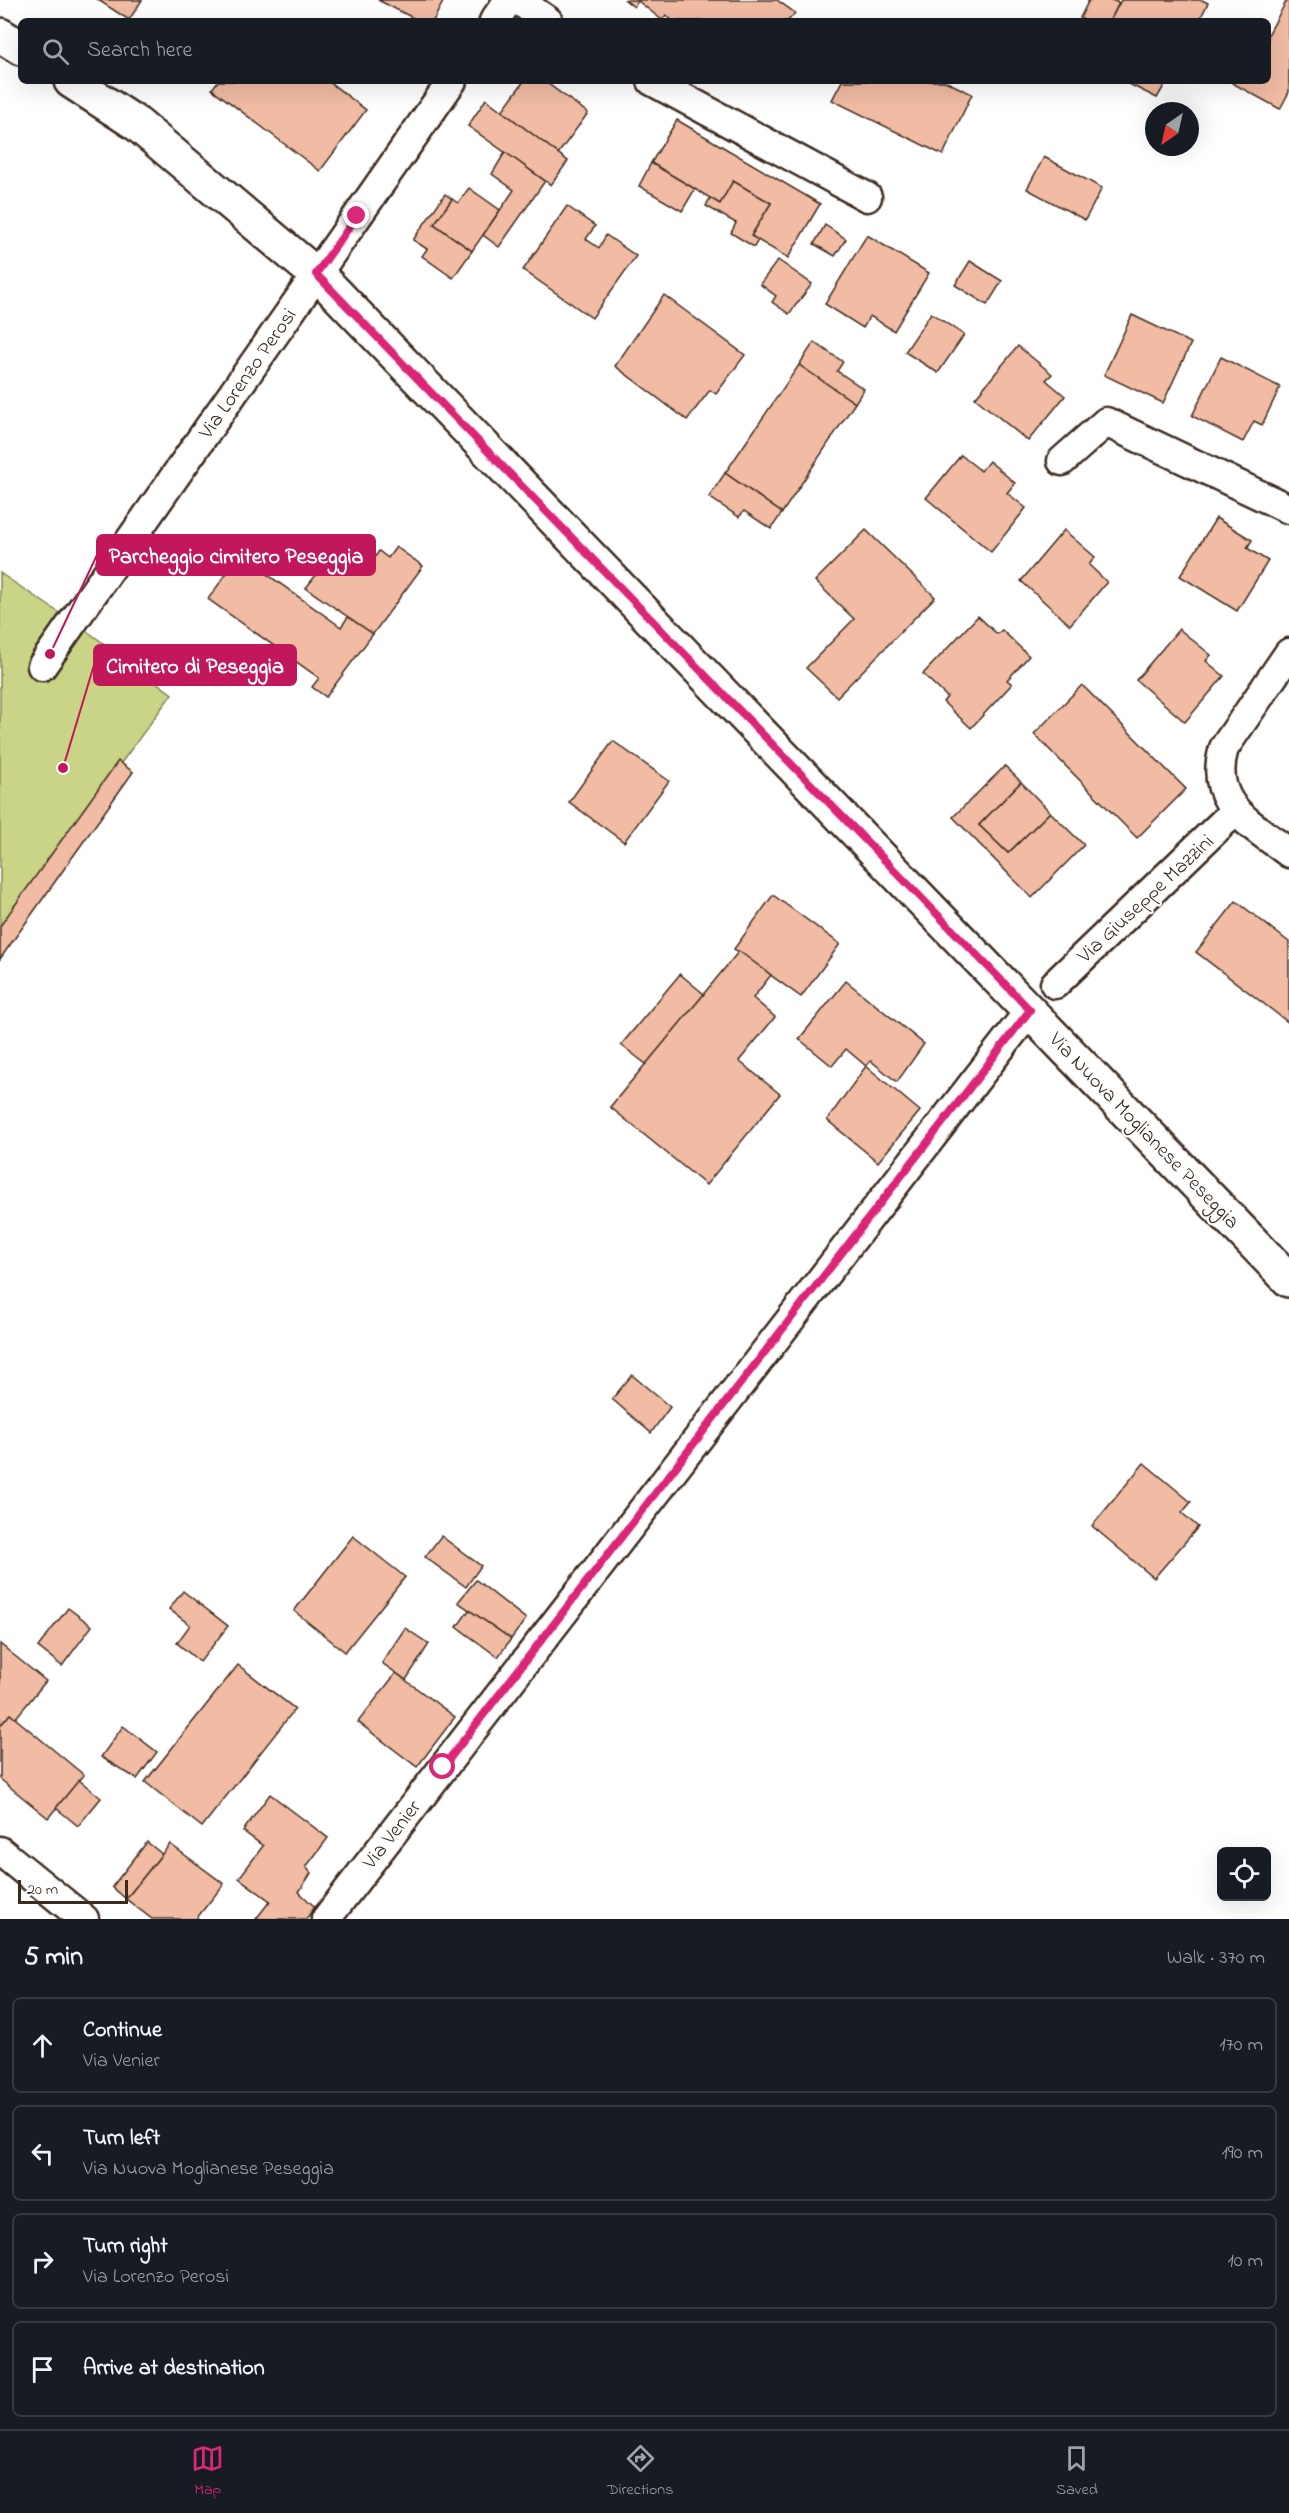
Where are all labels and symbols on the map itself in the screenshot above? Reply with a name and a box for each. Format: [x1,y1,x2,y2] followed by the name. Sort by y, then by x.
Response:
[1145,102,1199,156] north arrow
[343,202,369,228] route end
[192,303,305,446] street label: Via Lorenzo Perosi
[97,535,375,575] callout: Parcheggio cimitero Peseggia
[109,542,363,575] text: Parcheggio cimitero Peseggia
[94,645,296,685] callout: Cimitero di Peseggia
[106,652,284,685] text: Cimitero di Peseggia
[1071,828,1221,972] street label: Via Giuseppe Mazzini
[1039,1025,1246,1238] street label: Via Nuova Moglianese Peseggia
[429,1753,455,1779] route start
[355,1794,430,1877] street label: Via Venier
[18,1877,128,1904] scale bar

